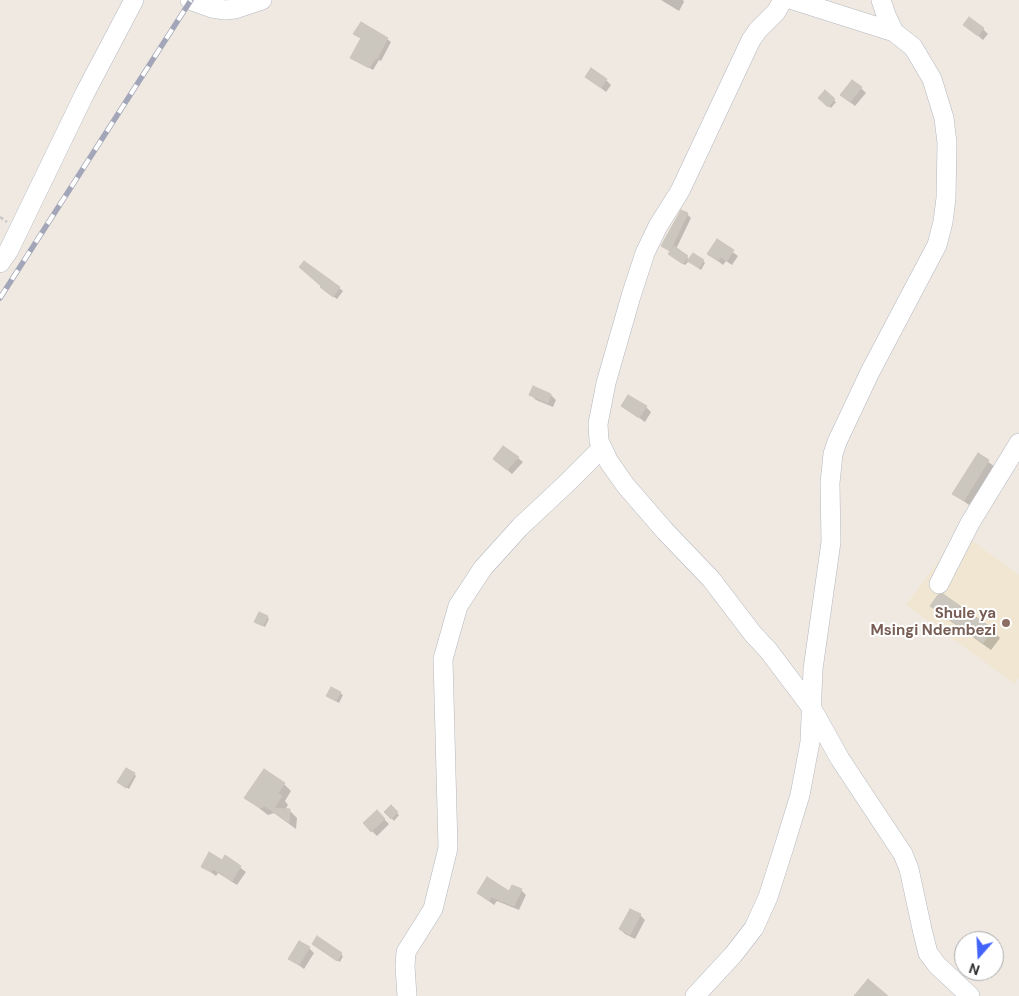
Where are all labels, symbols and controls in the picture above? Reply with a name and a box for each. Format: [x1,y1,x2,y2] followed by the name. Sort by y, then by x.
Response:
[871,605,996,640] place label: Shule ya Msingi Ndembezi
[1000,617,1012,629] marker: Shule ya Msingi Ndembezi
[954,931,1004,981] north arrow
[967,959,982,979] text: N

